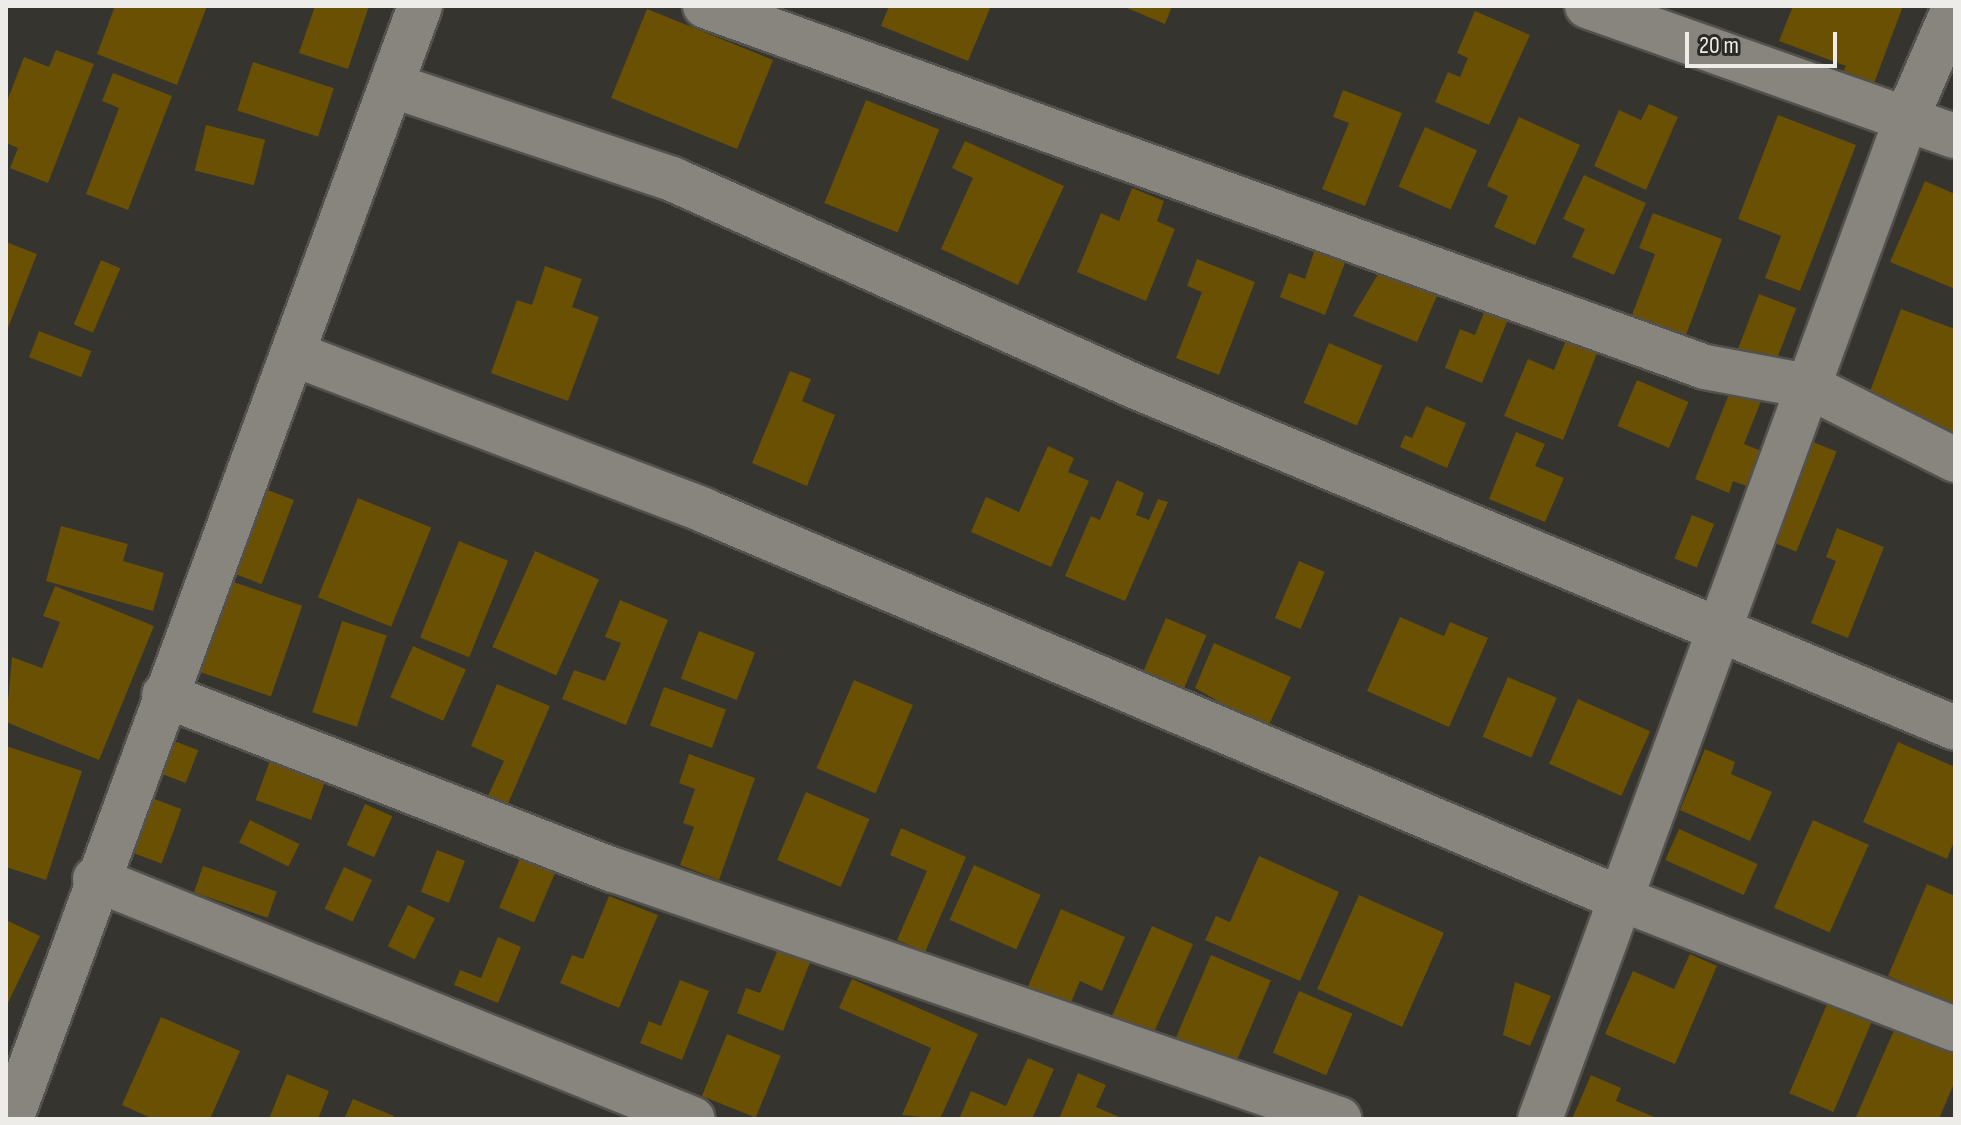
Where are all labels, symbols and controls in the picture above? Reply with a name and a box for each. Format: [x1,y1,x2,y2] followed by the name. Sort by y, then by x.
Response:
[1689,16,1841,66] scale bar
[1699,31,1739,60] text: 20 m

